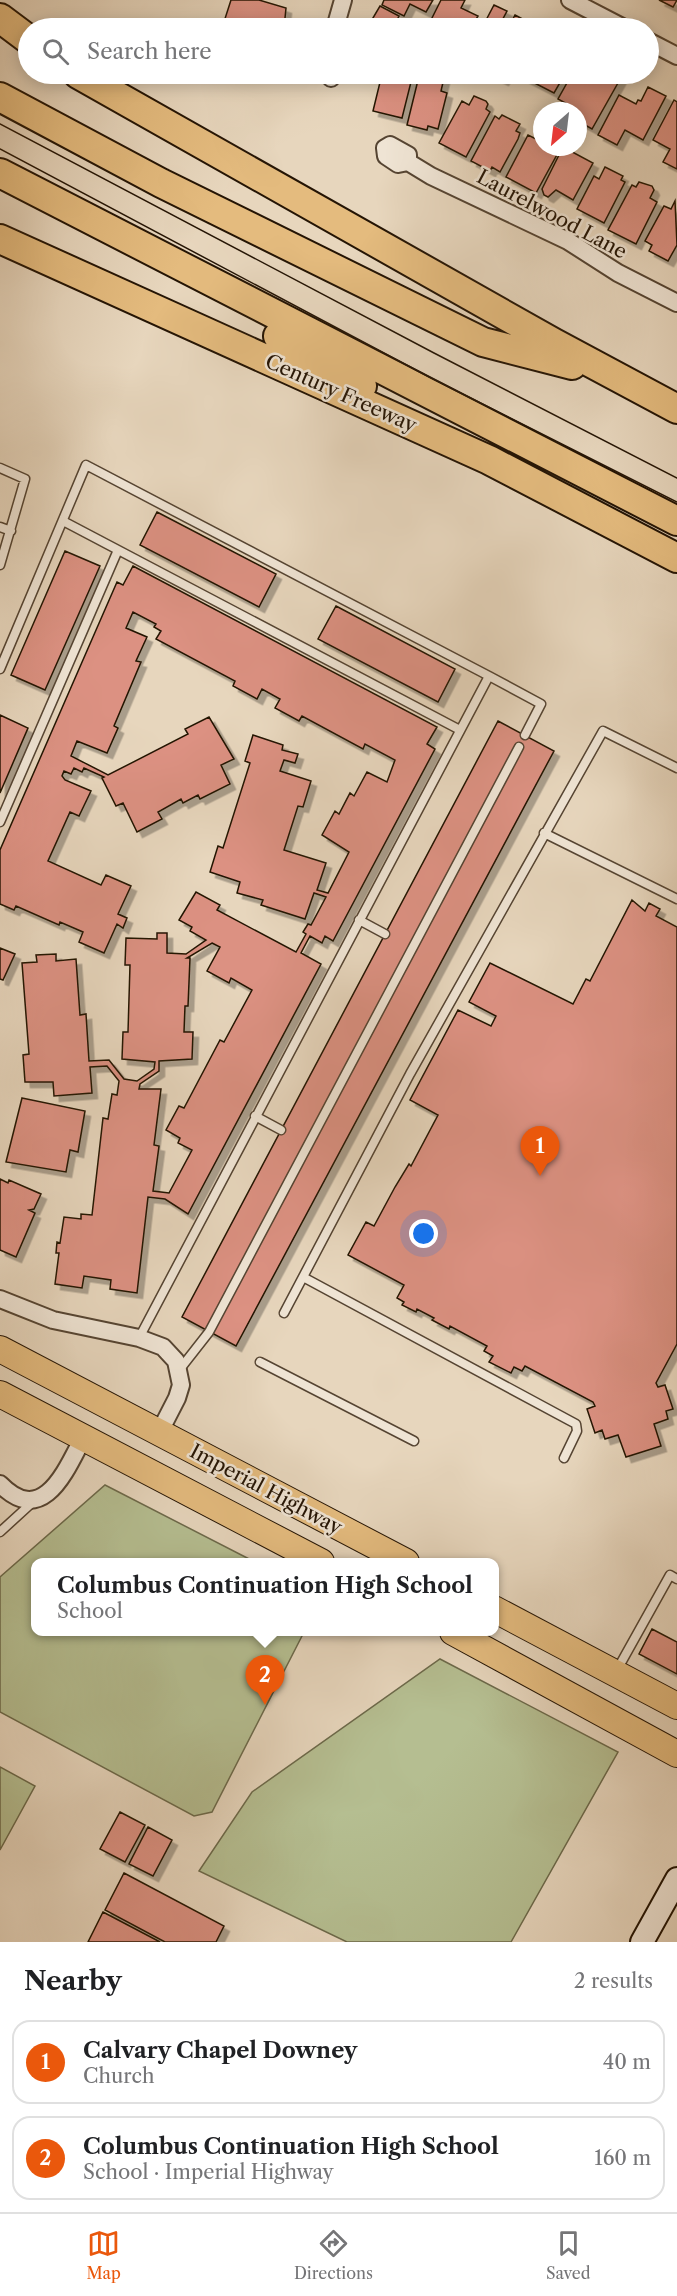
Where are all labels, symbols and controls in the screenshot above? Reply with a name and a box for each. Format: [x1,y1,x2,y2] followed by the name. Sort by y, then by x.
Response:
[18,18,659,84] search box
[39,35,72,68] icon: search
[87,38,212,65] text: Search here
[533,102,587,156] north arrow
[473,164,631,264] street label: Laurelwood Lane
[262,349,421,437] street label: Century Freeway
[520,1126,560,1176] pin: 1
[409,1219,438,1248] your location
[186,1439,347,1540] street label: Imperial Highway
[31,1558,499,1636] popup
[57,1572,473,1599] text: Columbus Continuation High School
[57,1599,123,1623] text: School
[246,1656,284,1705] pin: 2
[24,1965,122,1997] text: Nearby
[574,1969,653,1993] text: 2 results
[83,2037,357,2064] text: Calvary Chapel Downey
[41,2050,50,2074] text: 1
[603,2050,651,2074] text: 40 m
[83,2064,154,2088] text: Church
[83,2133,499,2160] text: Columbus Continuation High School
[40,2146,51,2170] text: 2
[594,2146,651,2170] text: 160 m
[83,2160,334,2184] text: School · Imperial Highway
[87,2227,121,2283] tab: Map
[294,2227,373,2283] tab: Directions
[546,2227,590,2283] tab: Saved

